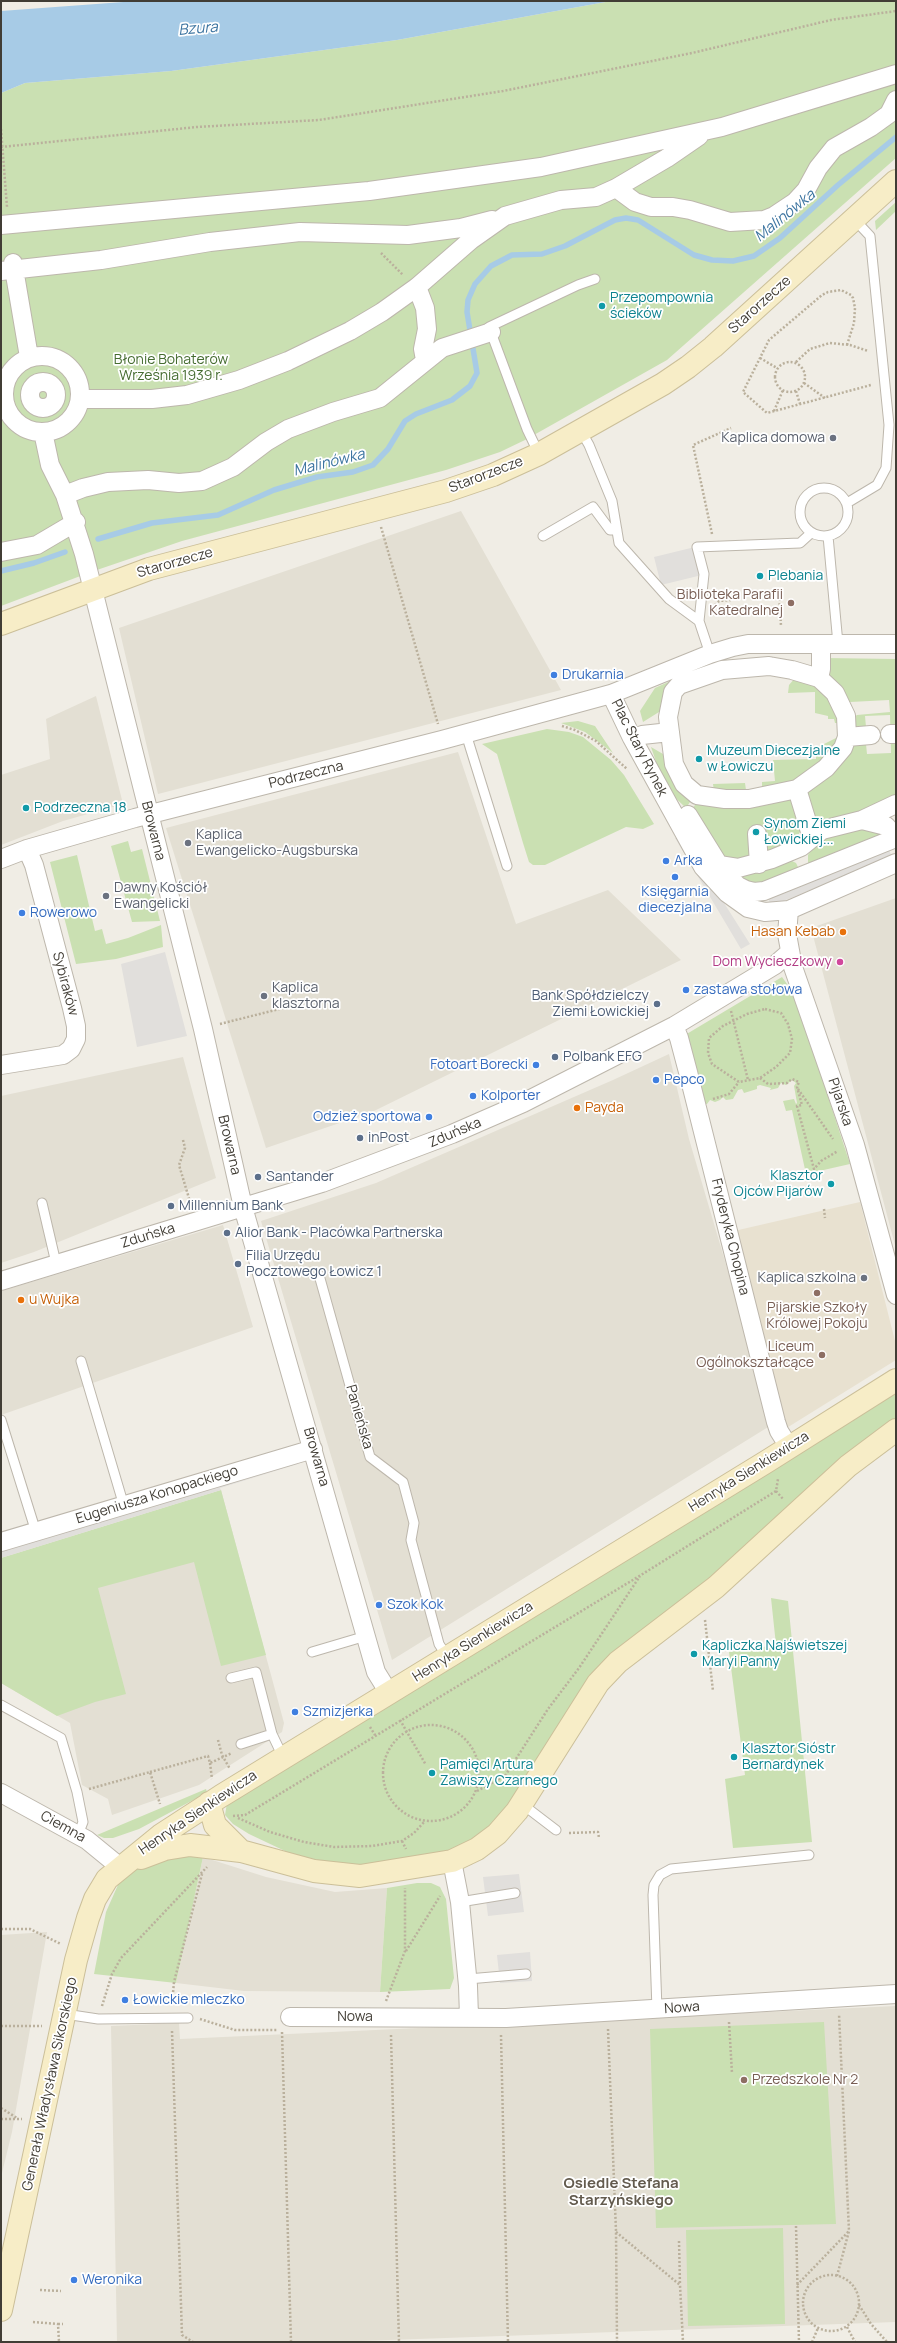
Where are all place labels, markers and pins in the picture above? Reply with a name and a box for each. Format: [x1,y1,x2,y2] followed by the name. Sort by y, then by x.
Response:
[610,290,713,322] place label: Przepompownia ścieków
[597,301,607,311] marker: Przepompownia ścieków
[721,430,825,446] place label: Kaplica domowa
[828,433,838,443] marker: Kaplica domowa
[768,568,823,584] place label: Plebania
[755,571,765,581] marker: Plebania
[677,587,783,620] place label: Biblioteka Parafii Katedralnej
[786,598,796,608] marker: Biblioteka Parafii Katedralnej
[562,667,624,683] place label: Drukarnia
[549,670,559,680] marker: Drukarnia
[707,743,840,776] place label: Muzeum Diecezjalne w Łowiczu
[694,754,704,764] marker: Muzeum Diecezjalne w Łowiczu
[34,800,127,816] place label: Podrzeczna 18
[21,803,31,813] marker: Podrzeczna 18
[764,816,846,848] place label: Synom Ziemi Łowickiej...
[196,827,358,860] place label: Kaplica Ewangelicko-Augsburska
[751,827,761,837] marker: Synom Ziemi Łowickiej...
[183,838,193,848] marker: Kaplica Ewangelicko-Augsburska
[674,853,703,869] place label: Arka
[661,856,671,866] marker: Arka
[670,872,680,882] marker: Księgarnia diecezjalna
[114,880,208,912] place label: Dawny Kościół Ewangelicki
[638,884,712,916] place label: Księgarnia diecezjalna
[101,891,111,901] marker: Dawny Kościół Ewangelicki
[30,905,97,921] place label: Rowerowo
[17,908,27,918] marker: Rowerowo
[751,924,835,940] place label: Hasan Kebab
[838,927,848,937] marker: Hasan Kebab
[712,954,832,970] place label: Dom Wycieczkowy
[835,957,845,967] marker: Dom Wycieczkowy
[272,980,340,1012] place label: Kaplica klasztorna
[694,982,802,998] place label: zastawa stołowa
[681,985,691,995] marker: zastawa stołowa
[532,988,649,1020] place label: Bank Spółdzielczy Ziemi Łowickiej
[259,991,269,1001] marker: Kaplica klasztorna
[652,999,662,1009] marker: Bank Spółdzielczy Ziemi Łowickiej
[563,1049,642,1065] place label: Polbank EFG
[550,1052,560,1062] marker: Polbank EFG
[430,1057,528,1073] place label: Fotoart Borecki
[531,1060,541,1070] marker: Fotoart Borecki
[664,1072,704,1088] place label: Pepco
[651,1075,661,1085] marker: Pepco
[481,1088,540,1104] place label: Kolporter
[468,1091,478,1101] marker: Kolporter
[585,1100,624,1116] place label: Payda
[572,1103,582,1113] marker: Payda
[313,1109,421,1125] place label: Odzież sportowa
[424,1112,434,1122] marker: Odzież sportowa
[368,1130,409,1146] place label: inPost
[355,1133,365,1143] marker: inPost
[734,1168,823,1200] place label: Klasztor Ojców Pijarów
[266,1169,334,1185] place label: Santander
[253,1172,263,1182] marker: Santander
[826,1179,836,1189] marker: Klasztor Ojców Pijarów
[179,1198,283,1214] place label: Millennium Bank
[166,1201,176,1211] marker: Millennium Bank
[235,1225,443,1241] place label: Alior Bank - Placówka Partnerska
[222,1228,232,1238] marker: Alior Bank - Placówka Partnerska
[246,1248,382,1280] place label: Filia Urzędu Pocztowego Łowicz 1
[233,1259,243,1269] marker: Filia Urzędu Pocztowego Łowicz 1
[758,1270,856,1286] place label: Kaplica szkolna
[859,1273,869,1283] marker: Kaplica szkolna
[812,1288,822,1298] marker: Pijarskie Szkoły Królowej Pokoju
[29,1292,79,1308] place label: u Wujka
[16,1295,26,1305] marker: u Wujka
[766,1300,868,1332] place label: Pijarskie Szkoły Królowej Pokoju
[696,1339,814,1372] place label: Liceum Ogólnokształcące
[817,1350,827,1360] marker: Liceum Ogólnokształcące
[387,1597,443,1613] place label: Szok Kok
[374,1600,384,1610] marker: Szok Kok
[702,1638,847,1670] place label: Kapliczka Najświetszej Maryi Panny
[689,1649,699,1659] marker: Kapliczka Najświetszej Maryi Panny
[303,1704,373,1720] place label: Szmizjerka
[290,1707,300,1717] marker: Szmizjerka
[742,1741,836,1774] place label: Klasztor Sióstr Bernardynek
[729,1752,739,1762] marker: Klasztor Sióstr Bernardynek
[440,1757,558,1790] place label: Pamięci Artura Zawiszy Czarnego
[427,1768,437,1778] marker: Pamięci Artura Zawiszy Czarnego
[133,1992,245,2008] place label: Łowickie mleczko
[120,1995,130,2005] marker: Łowickie mleczko
[752,2072,858,2088] place label: Przedszkole Nr 2
[739,2075,749,2085] marker: Przedszkole Nr 2
[82,2272,142,2288] place label: Weronika
[69,2275,79,2285] marker: Weronika

